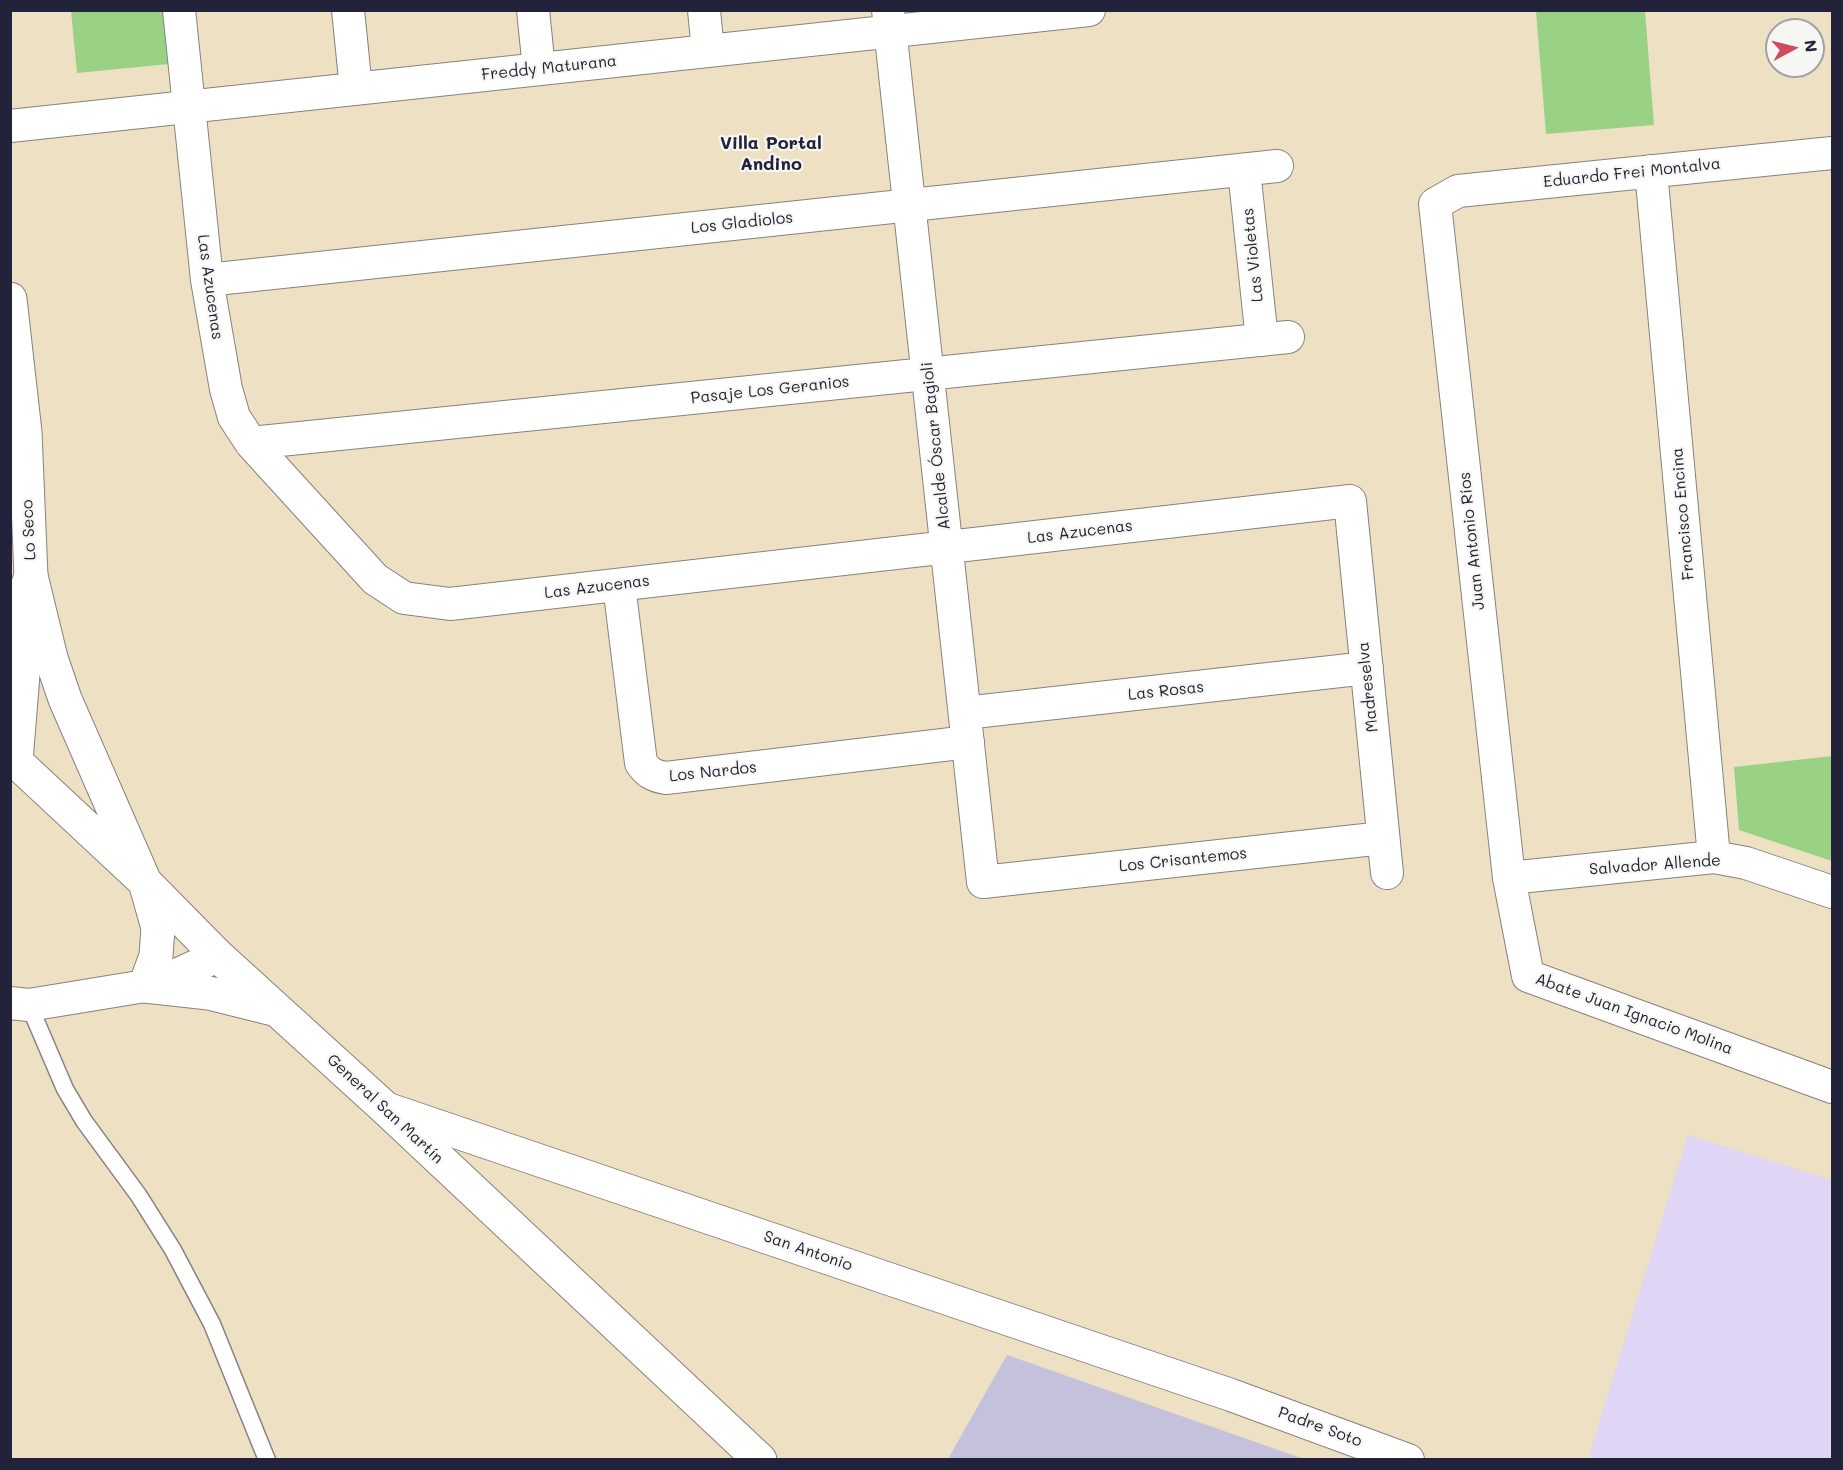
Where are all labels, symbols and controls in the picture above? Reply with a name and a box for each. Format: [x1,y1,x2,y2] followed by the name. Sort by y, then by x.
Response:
[1765,18,1825,78] north arrow
[1800,39,1823,53] text: N
[480,51,618,85] street label: Freddy Maturana
[720,132,822,174] district label: Villa Portal Andino
[1542,154,1722,192] street label: Eduardo Frei Montalva
[1239,207,1267,303] street label: Las Violetas
[690,208,794,238] street label: Los Gladiolos
[193,233,227,341] street label: Las Azucenas
[918,361,954,531] street label: Alcalde Óscar Bagioli
[690,372,850,408] street label: Pasaje Los Geranios
[1668,447,1698,581] street label: Francisco Encina
[1455,471,1489,611] street label: Juan Antonio Ríos
[18,499,40,561] street label: Lo Seco
[1026,516,1134,548] street label: Las Azucenas
[543,571,651,603] street label: Las Azucenas
[1354,641,1382,733] street label: Madreselva
[1127,677,1205,705] street label: Las Rosas
[668,758,758,786] street label: Los Nardos
[1118,844,1248,876] street label: Los Crisantemos
[1588,851,1722,879] street label: Salvador Allende
[1533,969,1735,1059] street label: Abate Juan Ignacio Molina
[323,1050,447,1168] street label: General San Martín
[761,1227,855,1275] street label: San Antonio
[1275,1403,1365,1451] street label: Padre Soto

